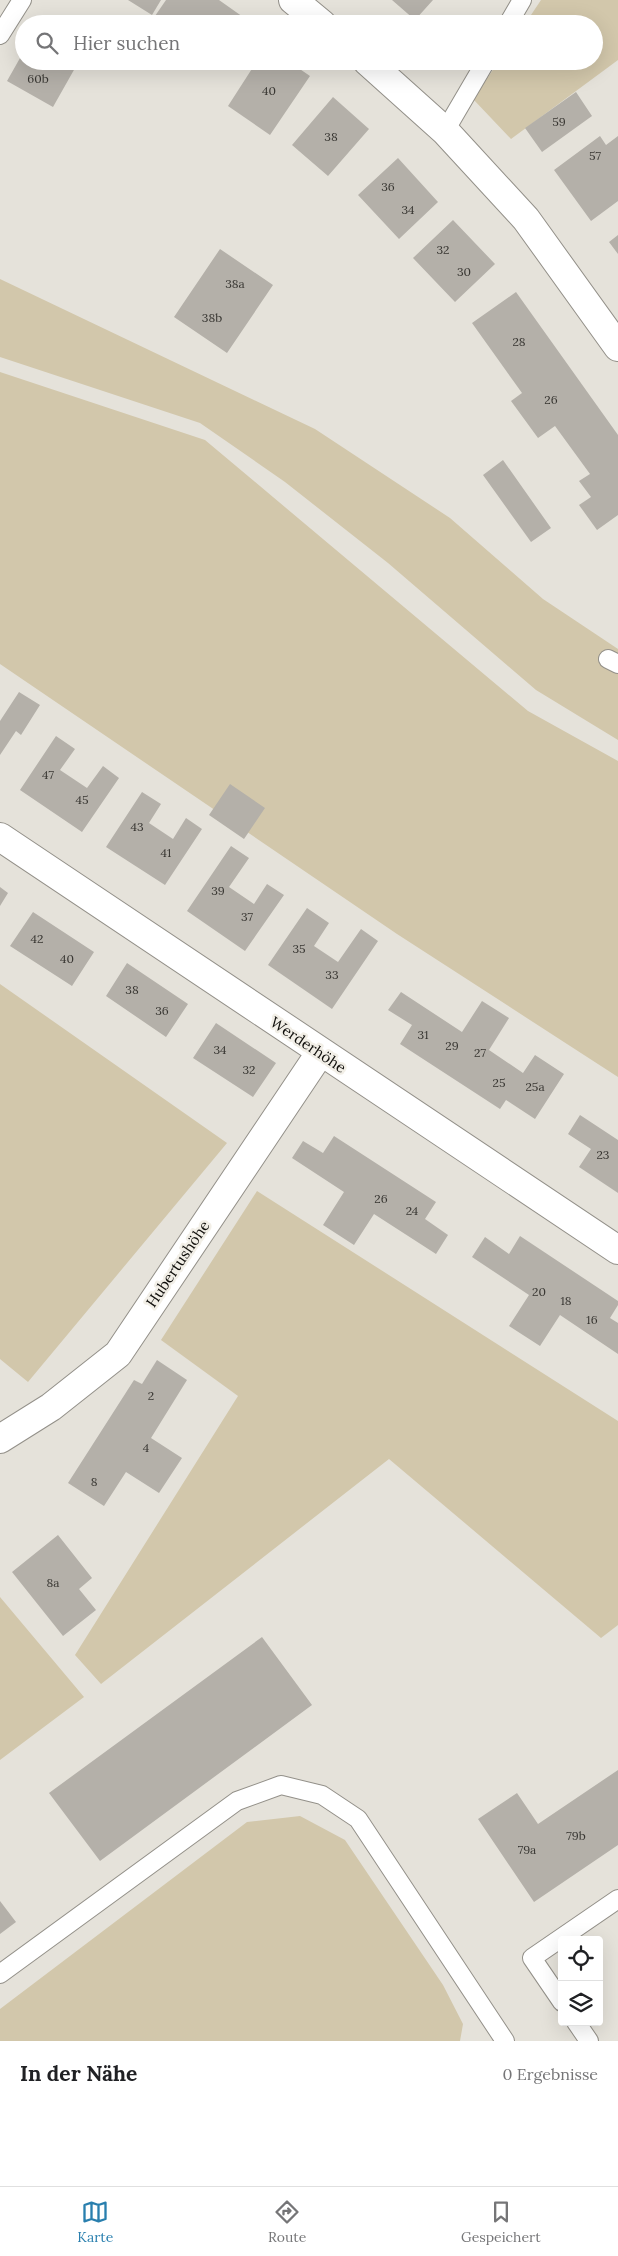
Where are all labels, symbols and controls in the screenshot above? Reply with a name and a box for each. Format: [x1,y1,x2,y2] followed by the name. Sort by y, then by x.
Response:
[15,15,603,70] search box
[33,29,61,57] icon: search
[73,31,180,55] text: Hier suchen
[27,71,49,86] house number: 60b
[262,83,276,98] house number: 40
[552,114,566,129] house number: 59
[324,129,338,144] house number: 38
[589,148,602,163] house number: 57
[381,179,395,194] house number: 36
[401,202,415,217] house number: 34
[436,242,450,257] house number: 32
[457,264,471,279] house number: 30
[225,276,245,291] house number: 38a
[202,310,222,325] house number: 38b
[512,334,526,349] house number: 28
[544,392,558,407] house number: 26
[42,767,54,782] house number: 47
[75,792,89,807] house number: 45
[130,819,144,834] house number: 43
[161,845,171,860] house number: 41
[211,883,225,898] house number: 39
[241,909,253,924] house number: 37
[31,931,43,946] house number: 42
[292,941,306,956] house number: 35
[60,951,74,966] house number: 40
[325,967,339,982] house number: 33
[125,982,139,997] house number: 38
[155,1003,169,1018] house number: 36
[267,1012,350,1077] street label: Werderhöhe
[417,1027,429,1042] house number: 31
[445,1038,459,1053] house number: 29
[213,1042,227,1057] house number: 34
[474,1045,486,1060] house number: 27
[242,1062,256,1077] house number: 32
[493,1075,505,1090] house number: 25
[525,1079,545,1094] house number: 25a
[597,1147,610,1162] house number: 23
[374,1191,388,1206] house number: 26
[406,1203,419,1218] house number: 24
[142,1217,214,1311] street label: Hubertushöhe
[532,1284,546,1299] house number: 20
[560,1293,572,1308] house number: 18
[586,1312,598,1327] house number: 16
[148,1388,154,1403] house number: 2
[143,1440,150,1455] house number: 4
[91,1474,98,1489] house number: 8
[47,1575,59,1590] house number: 8a
[566,1828,586,1843] house number: 79b
[518,1842,536,1857] house number: 79a
[558,1936,603,2026] map controls
[558,1936,603,1981] button: locate
[558,1981,603,2026] button: layers
[20,2060,137,2087] text: In der Nähe
[503,2064,598,2084] text: 0 Ergebnisse
[77,2198,113,2246] tab: Karte
[268,2198,306,2246] tab: Route
[461,2198,541,2246] tab: Gespeichert

